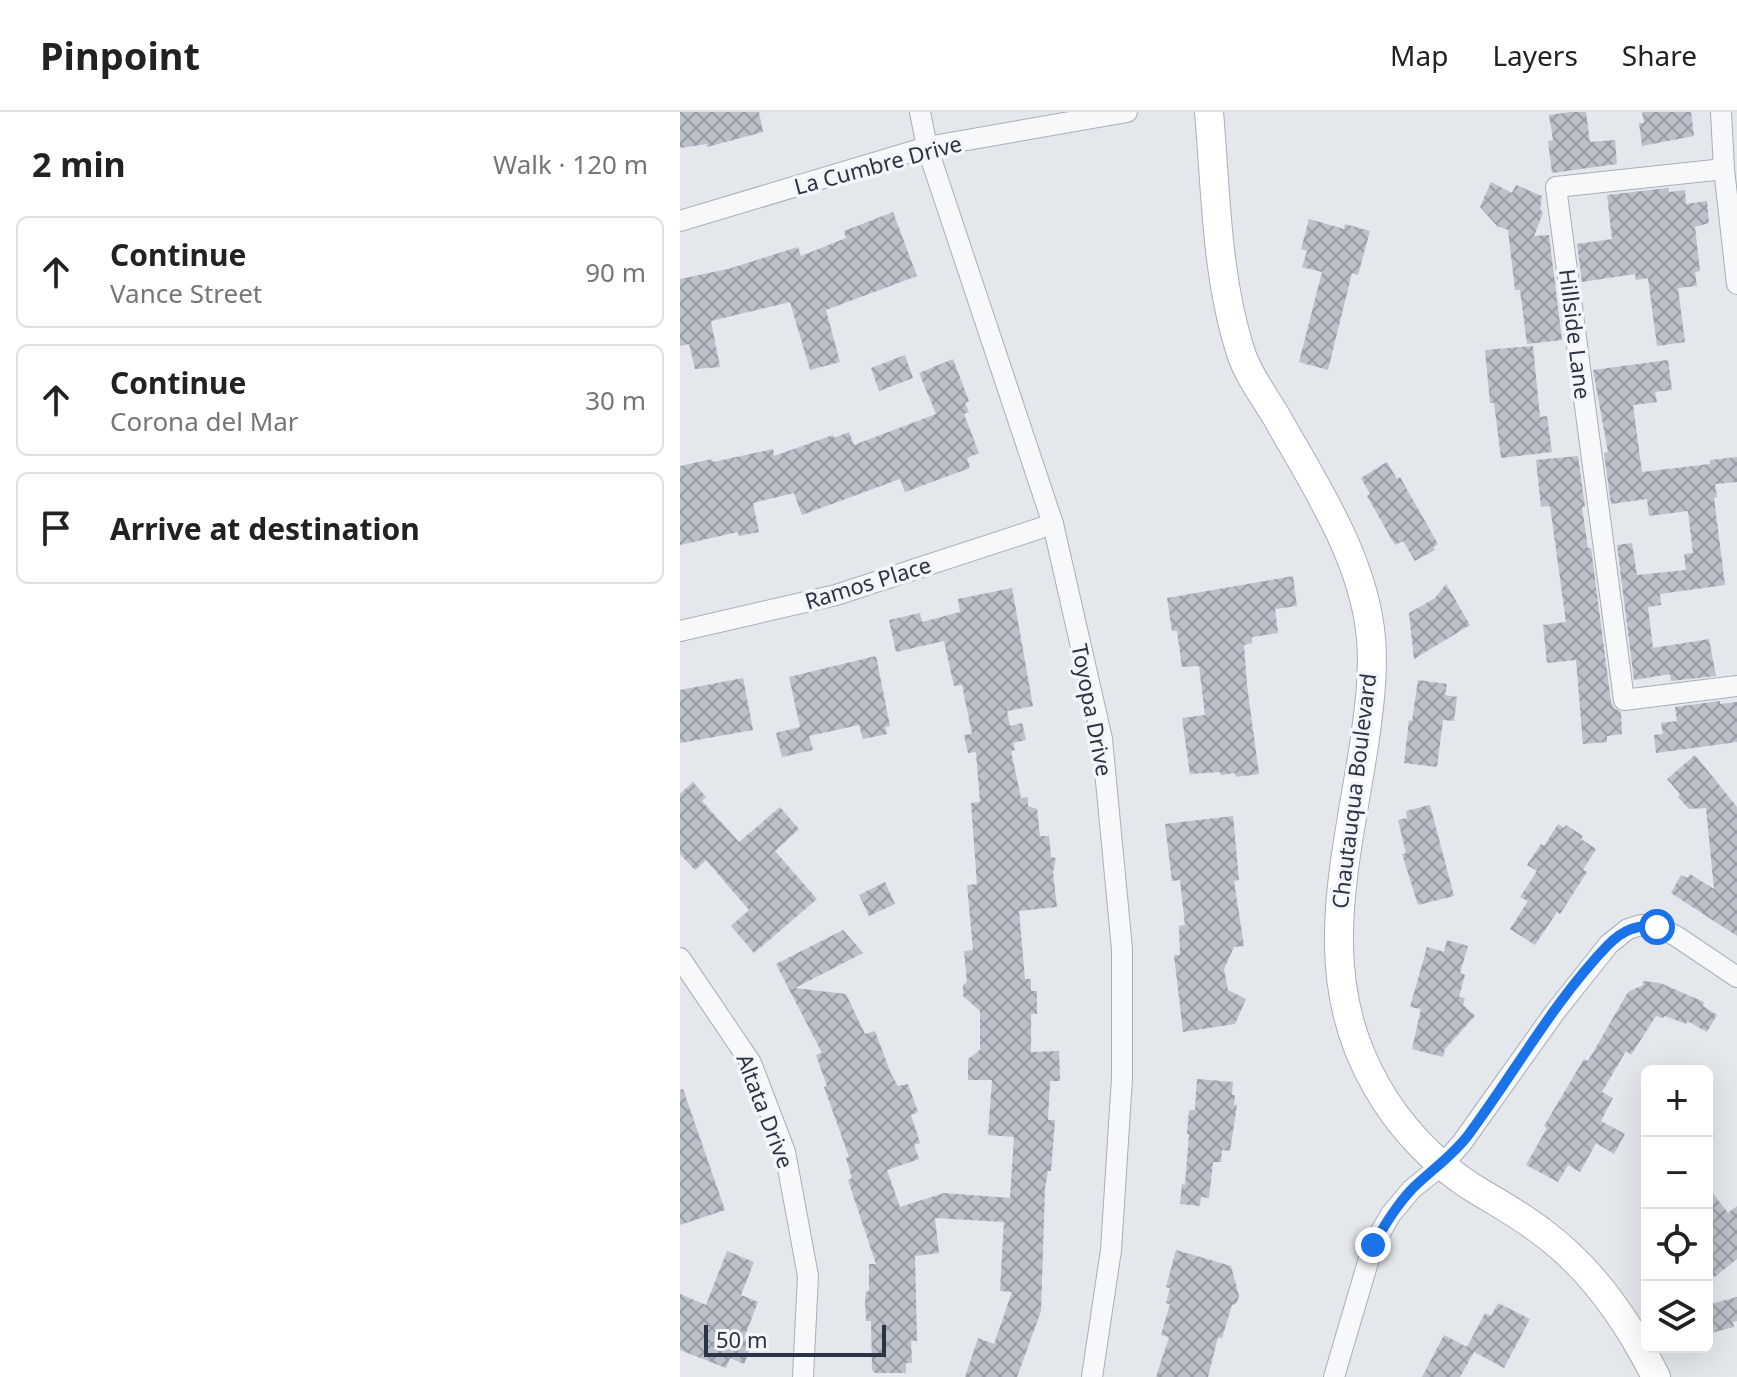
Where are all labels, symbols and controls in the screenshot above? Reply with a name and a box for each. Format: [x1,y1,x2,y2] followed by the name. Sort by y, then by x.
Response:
[40,29,200,81] text: Pinpoint
[1390,36,1448,74] text: Map
[1492,36,1578,74] text: Layers
[1622,36,1697,74] text: Share
[791,127,965,201] street label: La Cumbre Drive
[32,141,126,187] text: 2 min
[493,146,648,182] text: Walk · 120 m
[110,234,246,275] text: Continue
[34,250,78,294] icon: ahead
[585,254,646,290] text: 90 m
[1553,267,1599,401] street label: Hillside Lane
[110,275,262,311] text: Vance Street
[110,362,246,403] text: Continue
[34,378,78,422] icon: ahead
[585,382,646,418] text: 30 m
[110,403,299,439] text: Corona del Mar
[34,506,78,550] icon: arrive
[110,508,420,549] text: Arrive at destination
[801,549,934,615] street label: Ramos Place
[1065,641,1120,778] street label: Toyopa Drive
[1324,671,1382,910] street label: Chautauqua Boulevard
[1639,909,1675,945] route start
[730,1049,802,1172] street label: Altata Drive
[1641,1065,1713,1353] map controls
[1641,1065,1713,1137] button: +
[1641,1137,1713,1209] button: −
[1641,1209,1713,1281] button: locate
[1355,1227,1391,1263] route end
[1641,1281,1713,1353] button: layers
[704,1321,886,1357] scale bar
[716,1324,767,1354] text: 50 m

